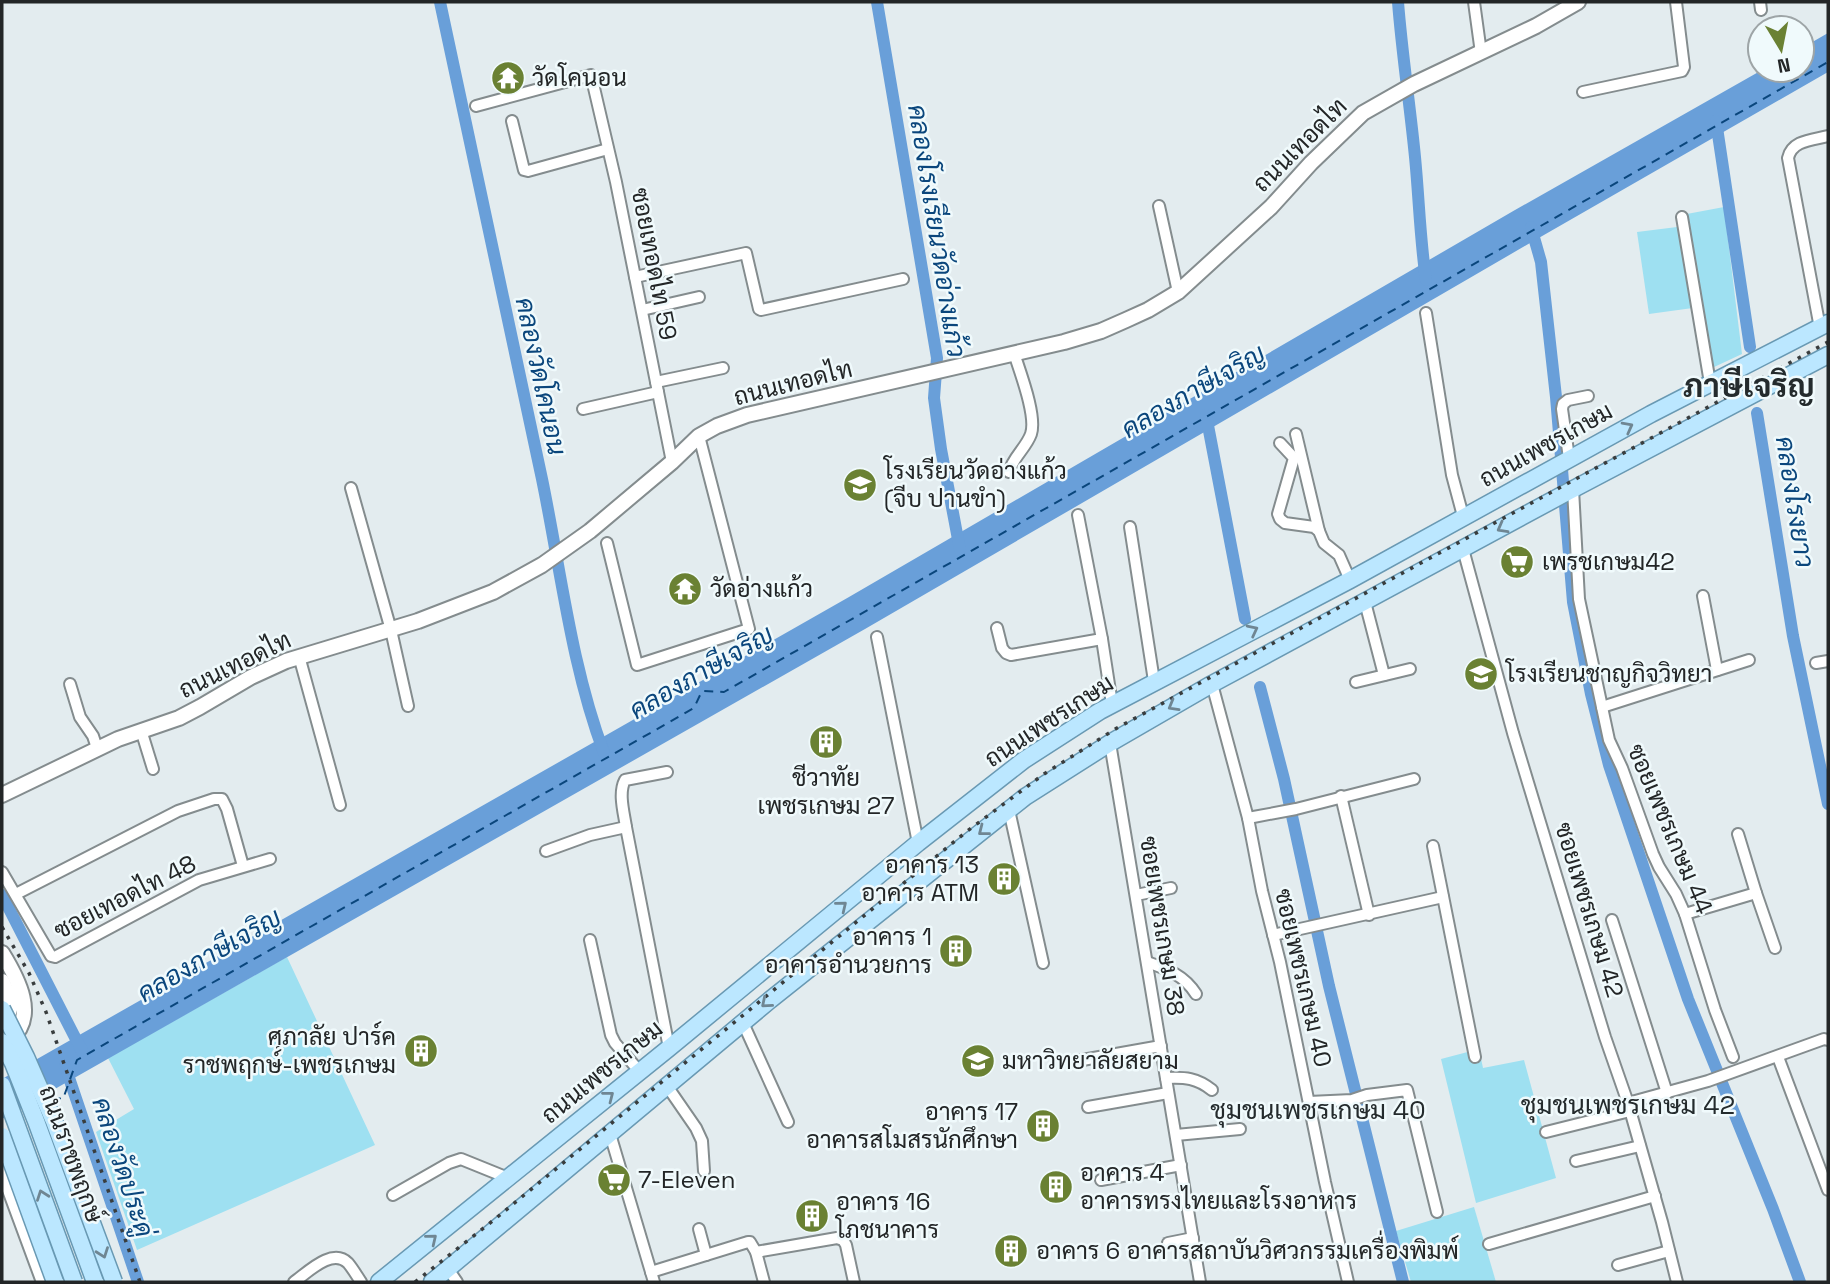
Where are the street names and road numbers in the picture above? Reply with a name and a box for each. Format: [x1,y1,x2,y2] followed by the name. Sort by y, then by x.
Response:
[1246,91,1353,198] street label: ถนนเทอดไท
[625,185,684,343] street label: ซอยเทอดไท 59
[730,353,855,412] street label: ถนนเทอดไท
[1474,395,1618,494] street label: ถนนเพชรเกษม
[174,624,296,705] street label: ถนนเทอดไท
[978,667,1119,774] street label: ถนนเพชรเกษม
[1621,739,1720,919] street label: ซอยเพชรเกษม 44
[1548,819,1631,1001] street label: ซอยเพชรเกษม 42
[1133,834,1192,1018] street label: ซอยเพชรเกษม 38
[49,847,201,946] street label: ซอยเทอดไท 48
[1268,886,1339,1070] street label: ซอยเพชรเกษม 40
[535,1013,669,1130] street label: ถนนเพชรเกษม
[32,1081,111,1227] street label: ถนนราชพฤกษ์

